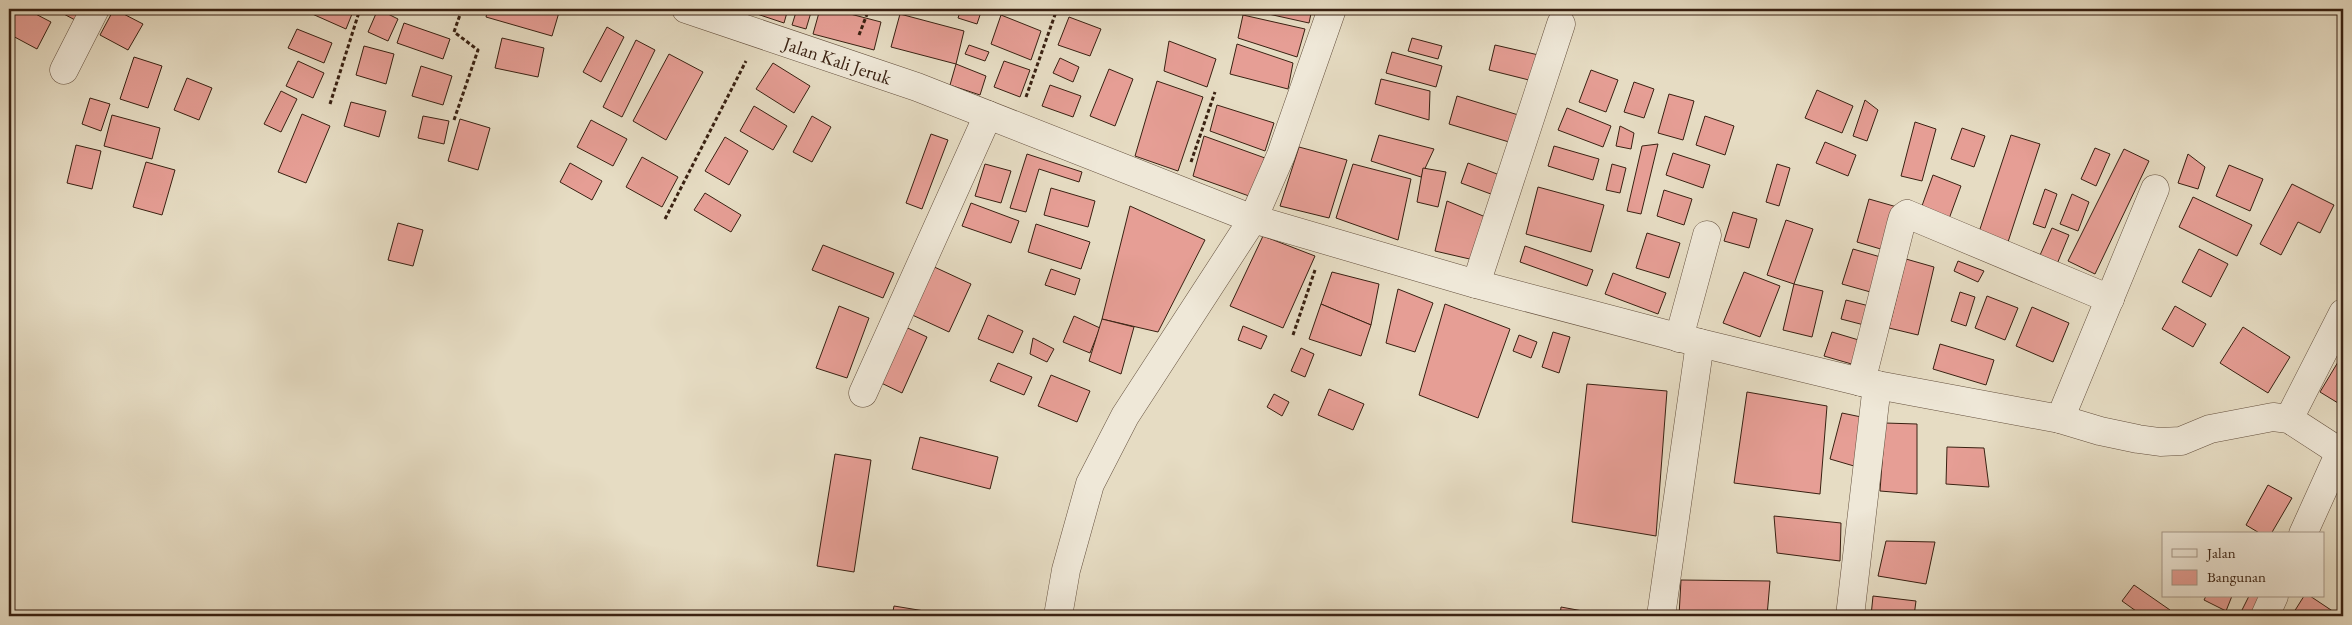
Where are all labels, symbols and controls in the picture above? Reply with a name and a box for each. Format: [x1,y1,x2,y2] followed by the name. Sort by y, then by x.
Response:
[778,30,896,90] street label: Jalan Kali Jeruk
[2162,532,2324,598] legend
[2205,543,2236,562] text: Jalan
[2207,567,2266,586] text: Bangunan

